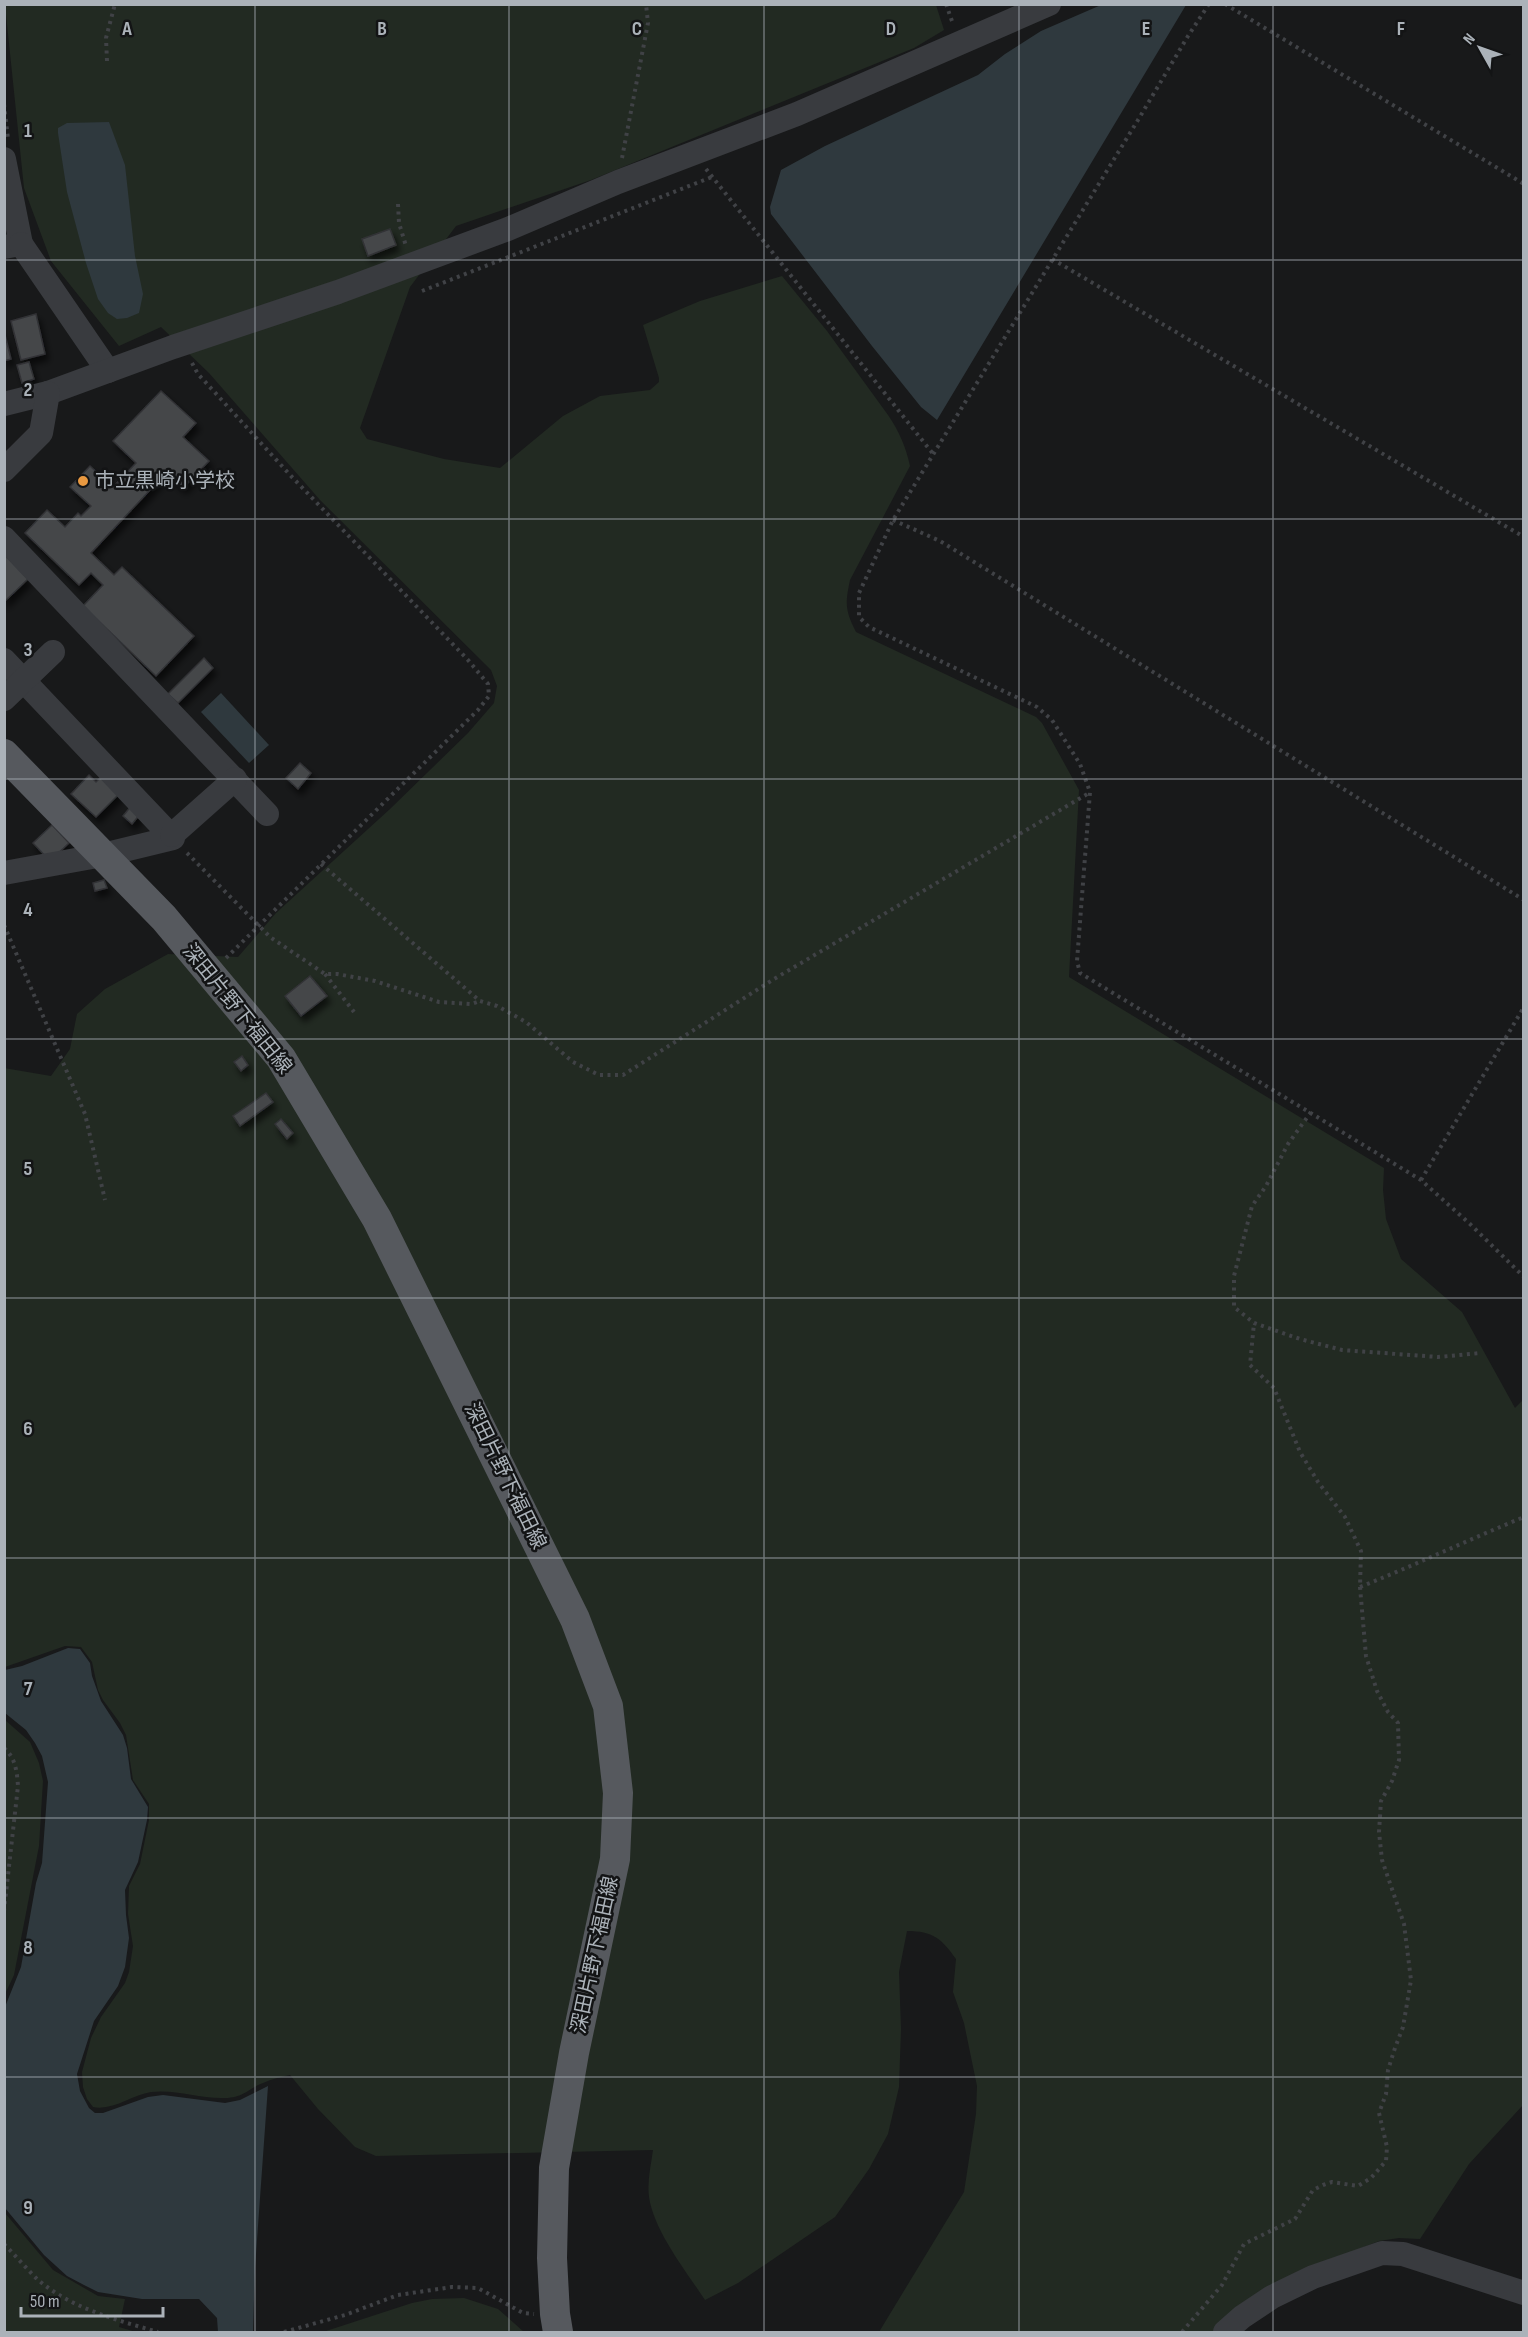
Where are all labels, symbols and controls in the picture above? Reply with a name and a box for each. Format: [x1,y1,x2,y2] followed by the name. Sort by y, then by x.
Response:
[121,17,132,41] text: A
[377,17,387,41] text: B
[632,17,642,41] text: C
[886,17,896,41] text: D
[1142,17,1150,41] text: E
[1397,17,1405,41] text: F
[1450,18,1510,78] north arrow
[1460,30,1480,49] text: N
[24,119,32,143] text: 1
[24,378,32,402] text: 2
[95,469,235,493] place label: 市立黒崎小学校
[76,474,90,488] marker: 市立黒崎小学校
[24,638,33,662] text: 3
[23,898,33,922] text: 4
[177,939,297,1079] street label: 深田片野下福田線
[24,1157,33,1181] text: 5
[459,1399,551,1553] street label: 深田片野下福田線
[23,1417,33,1441] text: 6
[24,1677,33,1701] text: 7
[567,1874,623,2036] street label: 深田片野下福田線
[23,1936,33,1960] text: 8
[23,2196,33,2220] text: 9
[21,2280,164,2318] scale bar
[30,2291,60,2312] text: 50 m

